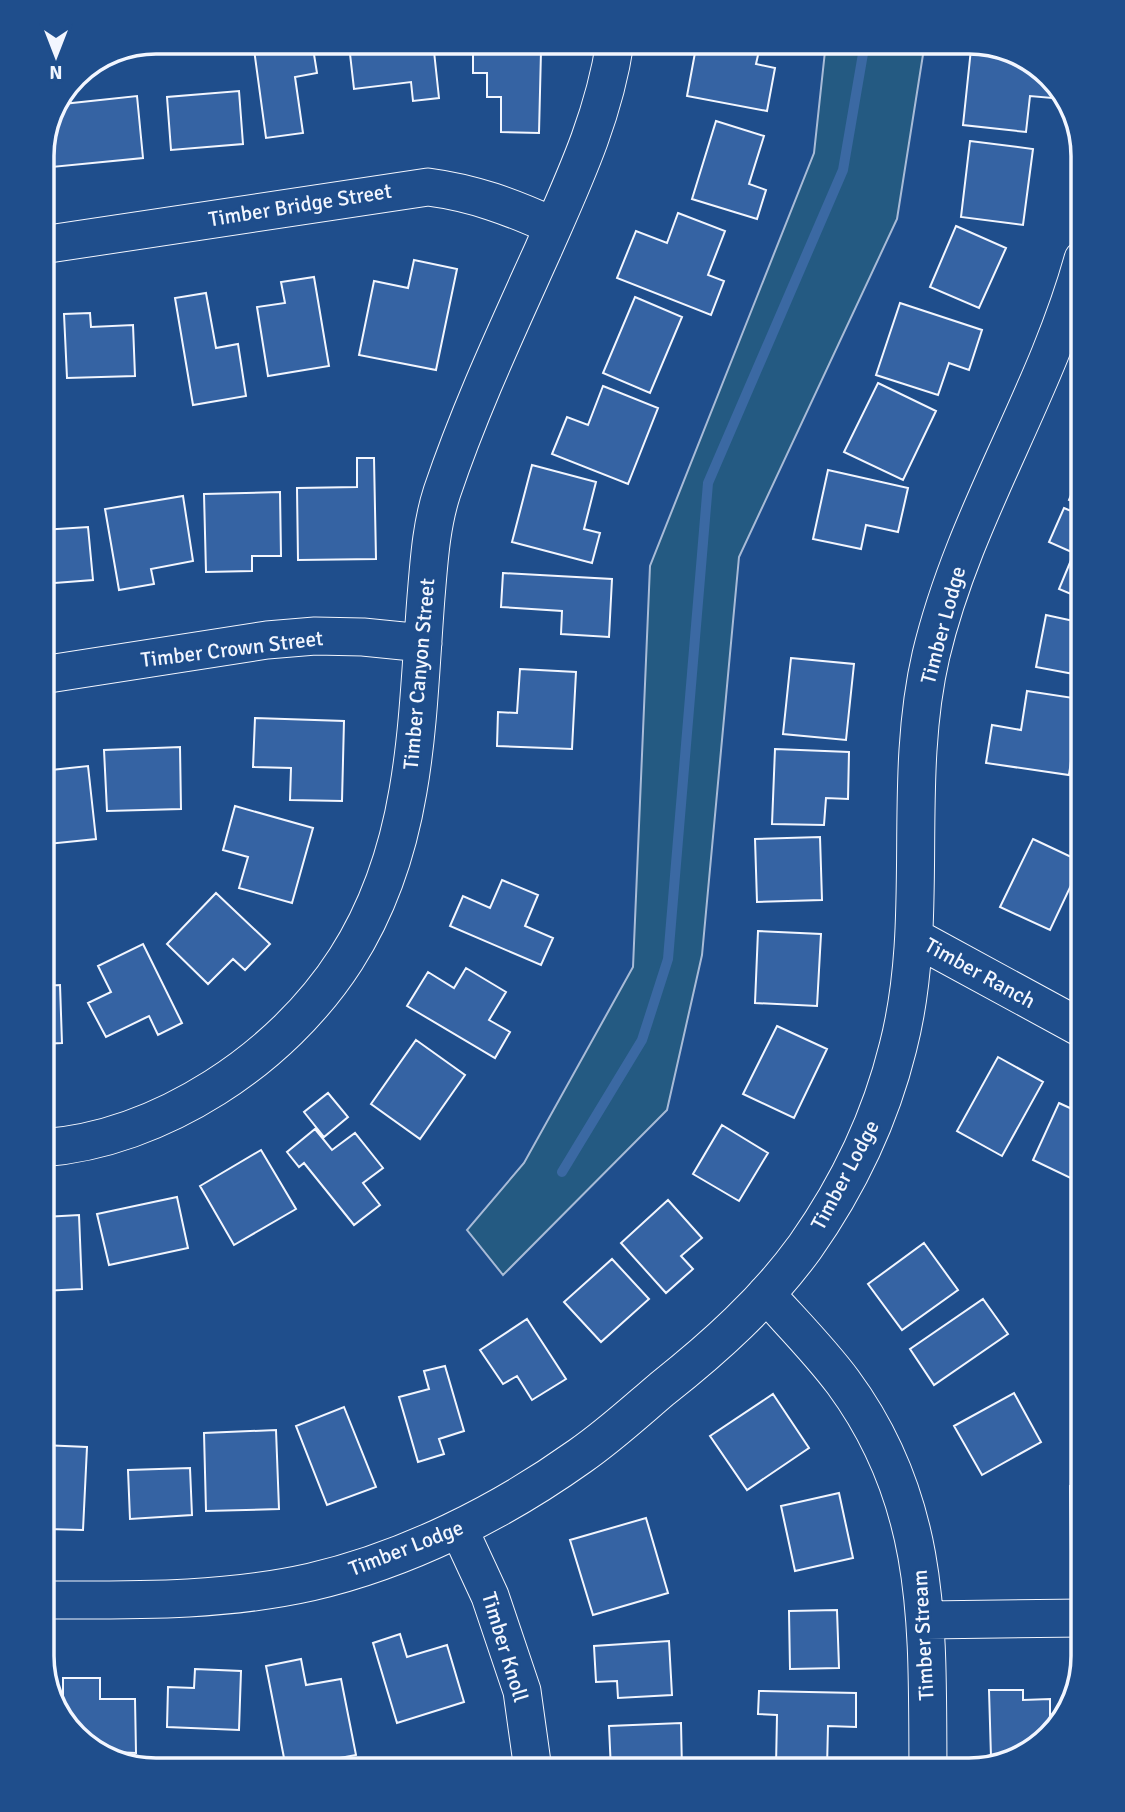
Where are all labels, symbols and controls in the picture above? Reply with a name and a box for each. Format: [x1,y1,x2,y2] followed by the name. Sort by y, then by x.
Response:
[21,21,91,91] north arrow
[49,60,63,84] text: N
[207,178,393,232] street label: Timber Bridge Street
[915,563,971,687] street label: Timber Lodge
[398,577,440,771] street label: Timber Canyon Street
[139,625,325,673] street label: Timber Crown Street
[920,932,1040,1014] street label: Timber Ranch
[805,1116,885,1234] street label: Timber Lodge
[345,1514,467,1582] street label: Timber Lodge
[907,1569,939,1701] street label: Timber Stream
[476,1589,534,1705] street label: Timber Knoll

